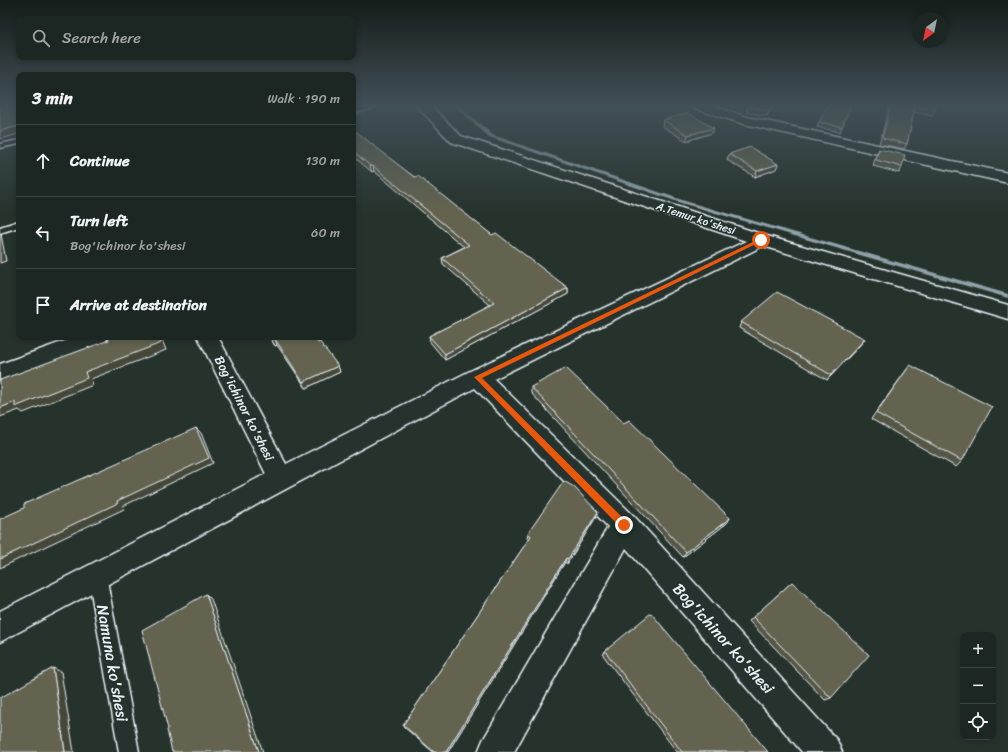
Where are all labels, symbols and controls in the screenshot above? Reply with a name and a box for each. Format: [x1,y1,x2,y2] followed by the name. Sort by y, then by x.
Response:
[912,12,948,48] north arrow
[16,16,356,60] search box
[62,25,141,51] text: Search here
[30,27,52,49] icon: search
[32,83,73,113] text: 3 min
[267,87,340,110] text: Walk · 190 m
[70,148,130,174] text: Continue
[306,149,340,172] text: 130 m
[32,150,54,172] icon: ahead
[653,196,739,241] street label: A.Temur ko'shesi
[70,208,128,234] text: Turn left
[311,221,340,244] text: 60 m
[32,222,54,244] icon: left
[752,231,770,249] route start
[70,234,185,257] text: Bog'ichinor ko'shesi
[70,292,207,318] text: Arrive at destination
[32,294,54,316] icon: arrive
[208,352,281,465] street label: Bog'ichinor ko'shesi
[615,516,633,534] route end
[665,576,782,701] street label: Bog'ichinor ko'shesi
[88,602,137,724] street label: Namuna ko'shesi
[960,632,996,740] map controls
[960,632,996,668] button: +
[960,668,996,704] button: −
[960,704,996,740] button: locate

